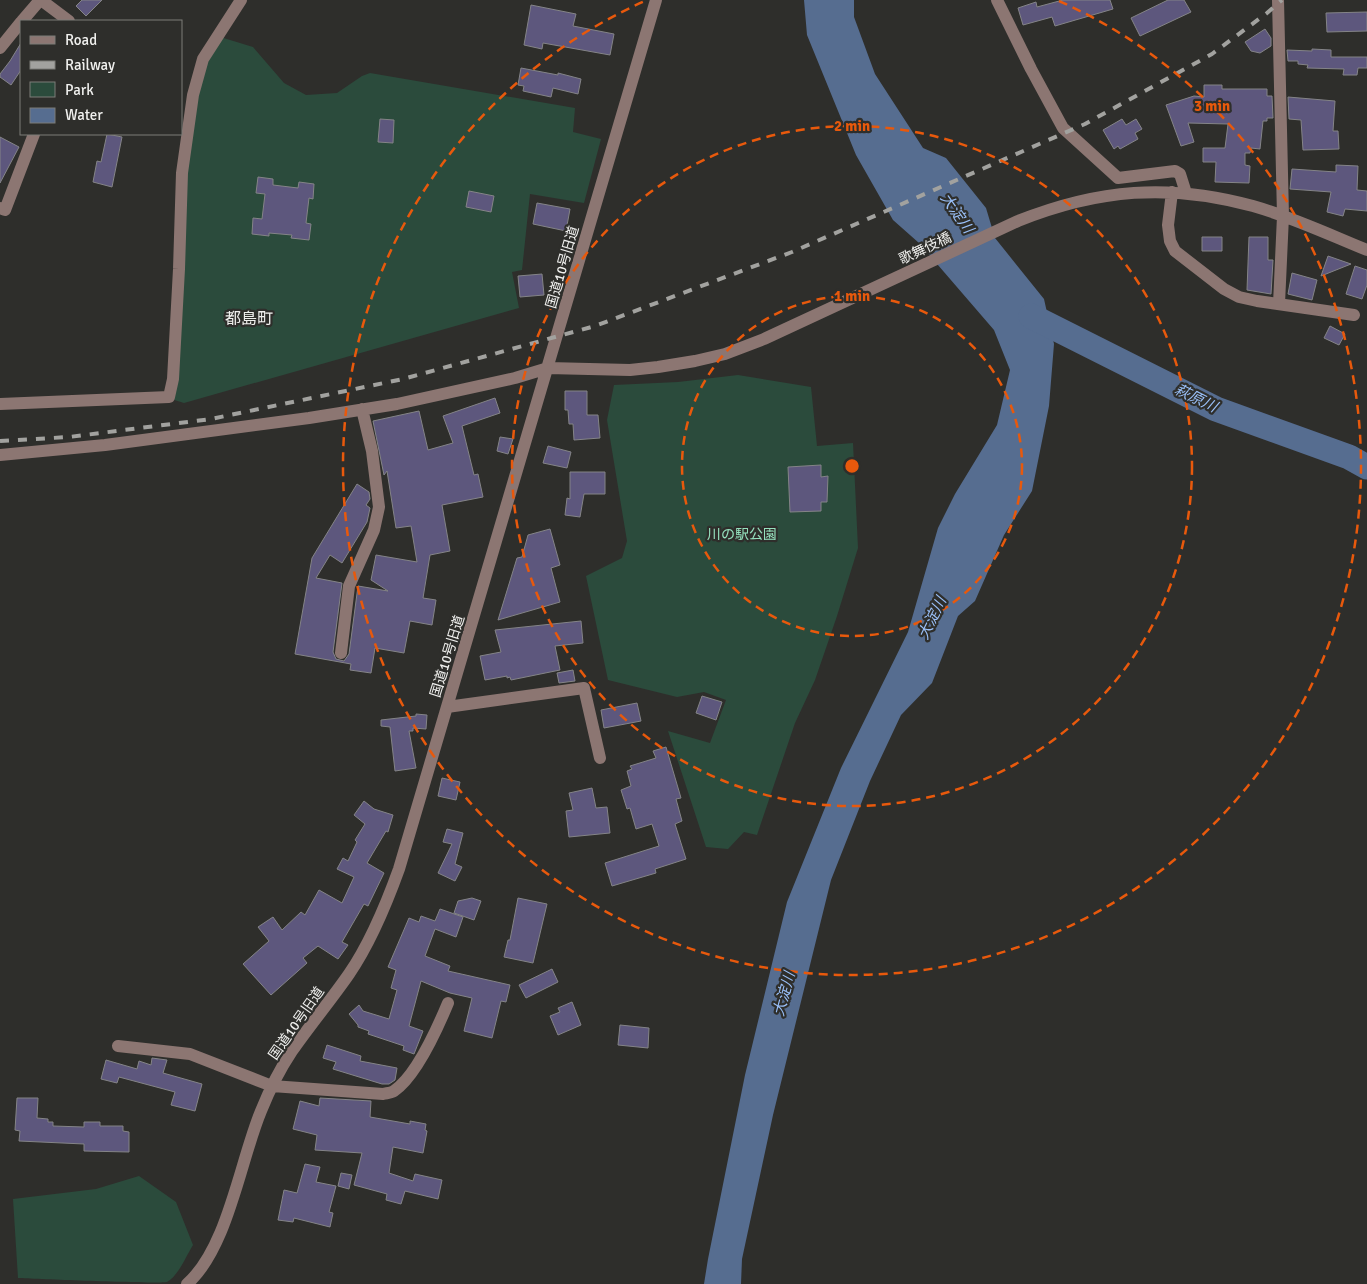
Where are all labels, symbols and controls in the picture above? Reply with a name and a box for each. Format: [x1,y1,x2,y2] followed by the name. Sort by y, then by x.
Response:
[20,20,182,135] legend
[65,31,97,49] text: Road
[65,56,115,74] text: Railway
[65,81,94,99] text: Park
[1194,97,1230,115] text: 3 min
[65,106,103,124] text: Water
[834,117,870,135] text: 2 min
[937,189,978,238] water label: 大淀川
[543,224,582,310] street label: 国道10号旧道
[896,229,954,268] street label: 歌舞伎橋
[834,287,870,305] text: 1 min
[225,309,273,329] district label: 都島町
[1172,380,1222,417] water label: 萩原川
[843,457,861,475] centre of rings
[707,526,777,543] park label: 川の駅公園
[914,592,951,642] water label: 大淀川
[427,613,468,699] street label: 国道10号旧道
[769,968,799,1018] water label: 大淀川
[265,984,328,1063] street label: 国道10号旧道

